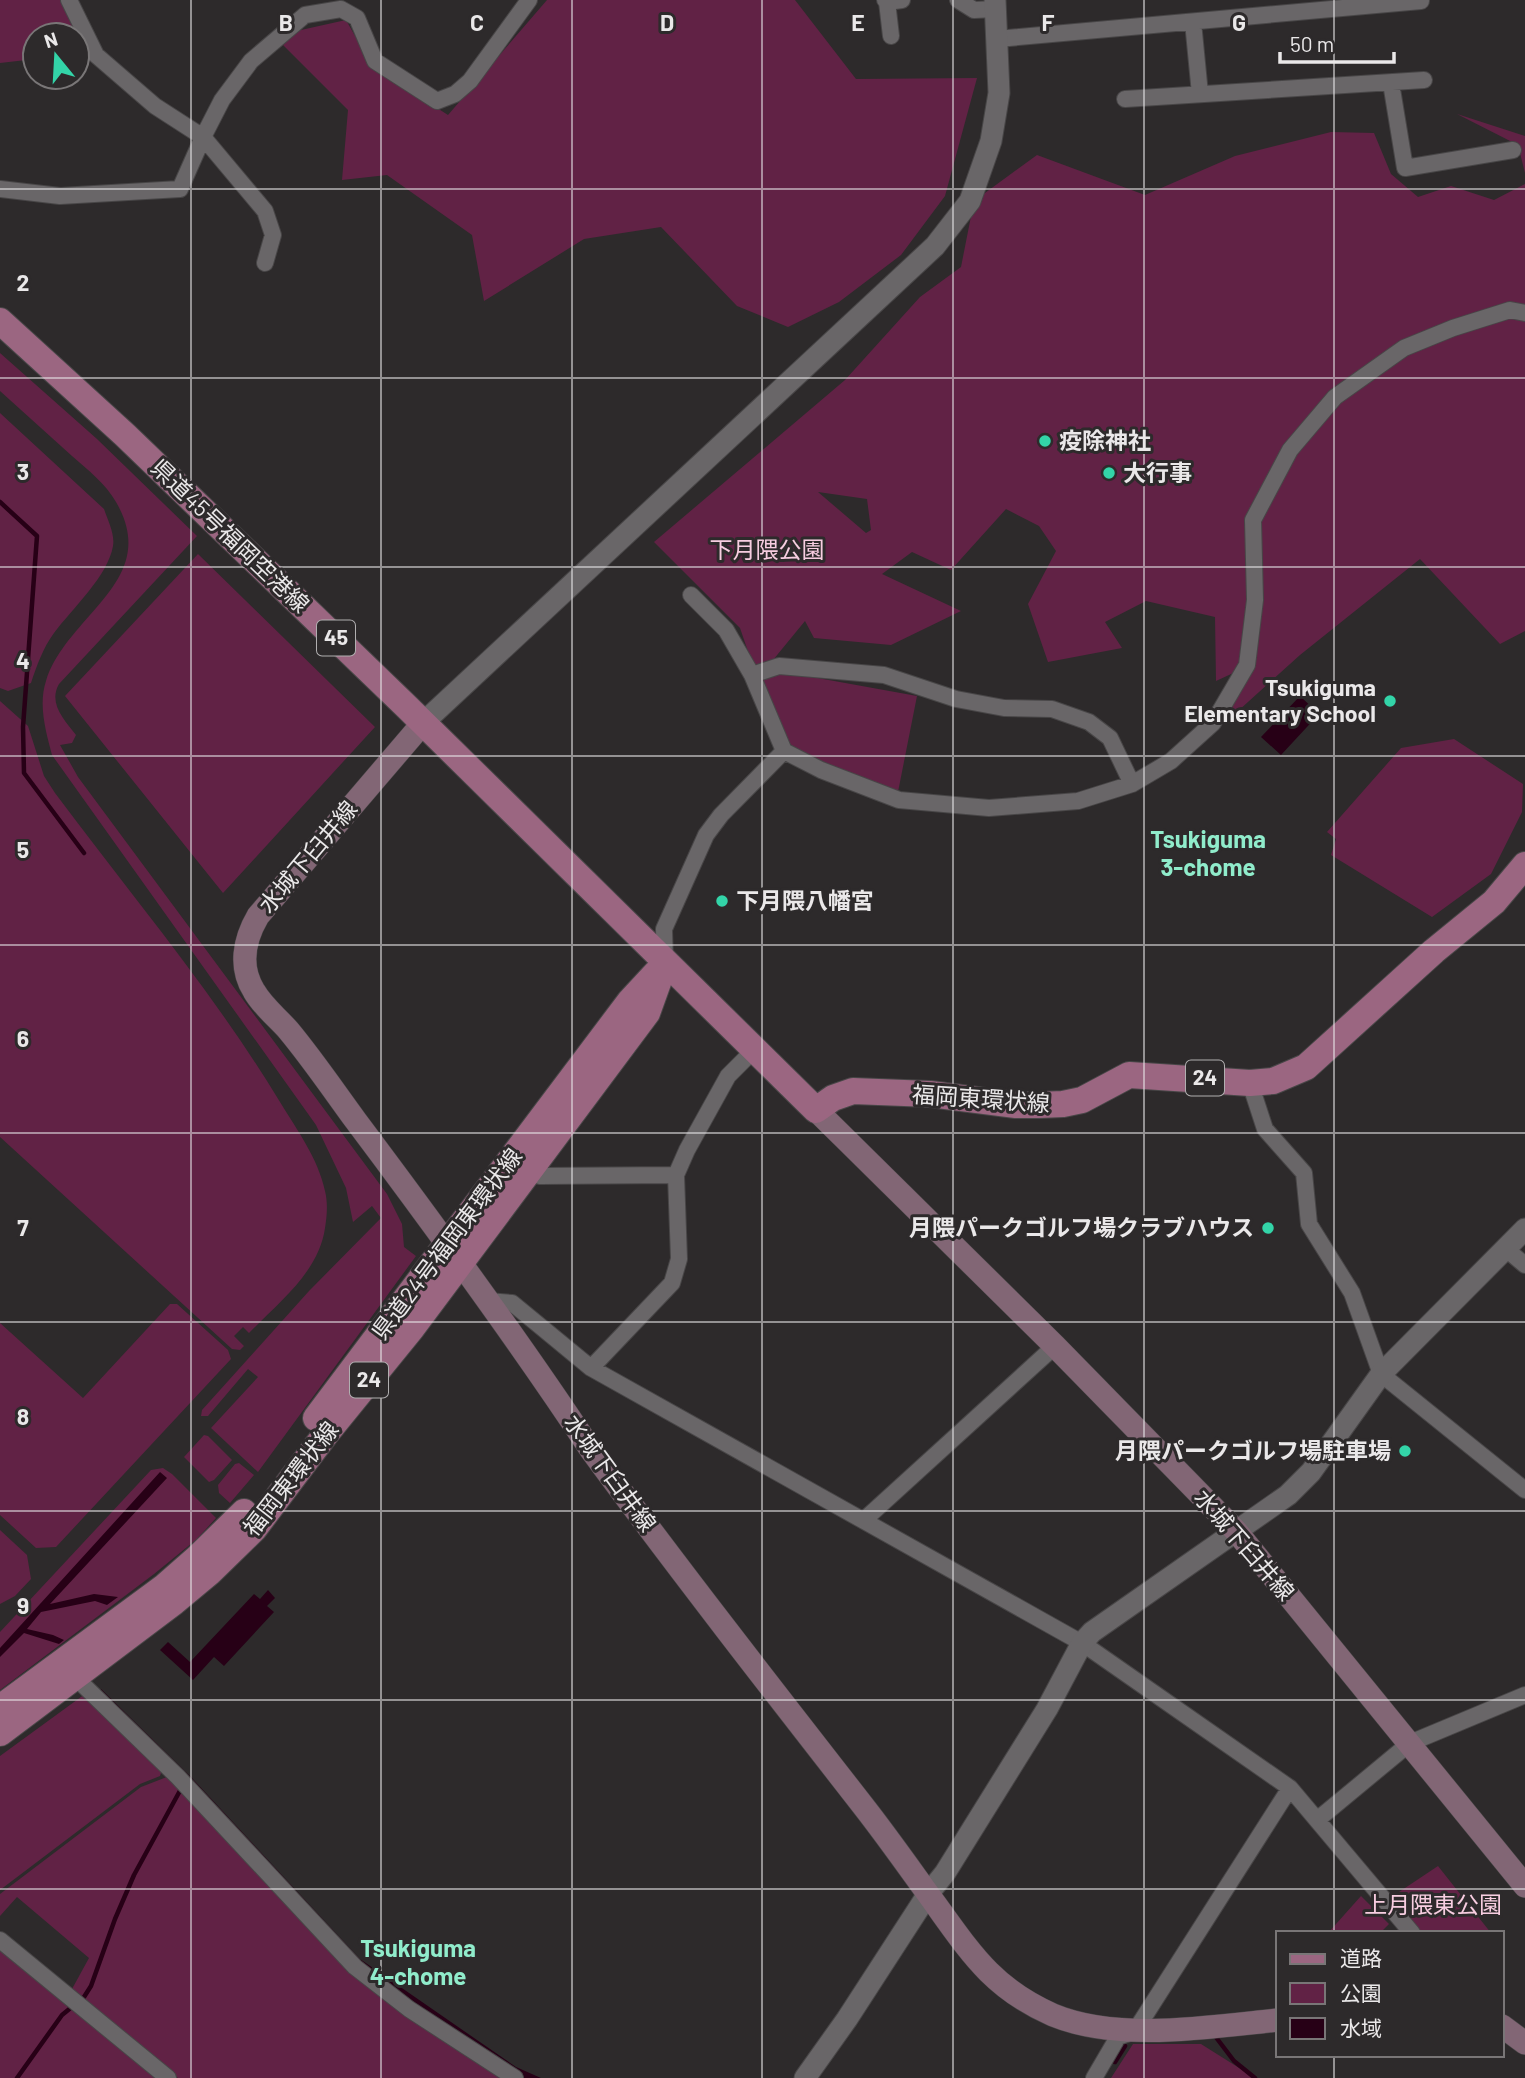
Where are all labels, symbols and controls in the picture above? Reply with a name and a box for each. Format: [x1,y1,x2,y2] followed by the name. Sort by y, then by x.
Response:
[279,8,293,36] text: B
[470,8,484,36] text: C
[660,8,674,36] text: D
[851,8,865,36] text: E
[1042,8,1055,36] text: F
[1232,8,1246,36] text: G
[21,21,91,91] north arrow
[1280,21,1394,65] scale bar
[41,26,60,52] text: N
[1290,31,1334,56] text: 50 m
[17,268,29,296] text: 2
[1059,426,1151,454] place label: 疫除神社
[1037,433,1053,449] marker: 疫除神社
[146,453,315,618] street label: 県道45号福岡空港線
[17,457,29,485] text: 3
[1123,458,1192,486] place label: 大行事
[1101,465,1117,481] marker: 大行事
[710,535,825,563] park label: 下月隈公園
[317,620,355,656] road number: 45
[16,646,30,674] text: 4
[1184,673,1376,727] place label: Tsukiguma Elementary School
[1382,693,1398,709] marker: Tsukiguma Elementary School
[252,795,362,918] street label: 水城下臼井線
[1150,824,1266,881] district label: Tsukiguma 3-chome
[17,835,29,863] text: 5
[736,886,874,914] place label: 下月隈八幡宮
[714,893,730,909] marker: 下月隈八幡宮
[17,1024,29,1052] text: 6
[1186,1060,1224,1096] road number: 24
[911,1079,1051,1117] street label: 福岡東環状線
[365,1142,527,1344] street label: 県道24号福岡東環状線
[17,1213,29,1241] text: 7
[909,1213,1254,1241] place label: 月隈パークゴルフ場クラブハウス
[1260,1220,1276,1236] marker: 月隈パークゴルフ場クラブハウス
[350,1362,388,1398] road number: 24
[17,1402,29,1430] text: 8
[559,1408,663,1536] street label: 水城下臼井線
[237,1415,344,1541] street label: 福岡東環状線
[1115,1436,1391,1464] place label: 月隈パークゴルフ場駐車場
[1397,1443,1413,1459] marker: 月隈パークゴルフ場駐車場
[1189,1483,1301,1606] street label: 水城下臼井線
[17,1591,29,1619] text: 9
[1364,1890,1502,1918] park label: 上月隈東公園
[1276,1931,1504,2057] legend
[360,1933,476,1990] district label: Tsukiguma 4-chome
[1340,1945,1382,1970] text: 道路
[1340,1980,1382,2005] text: 公園
[1340,2015,1382,2040] text: 水域

